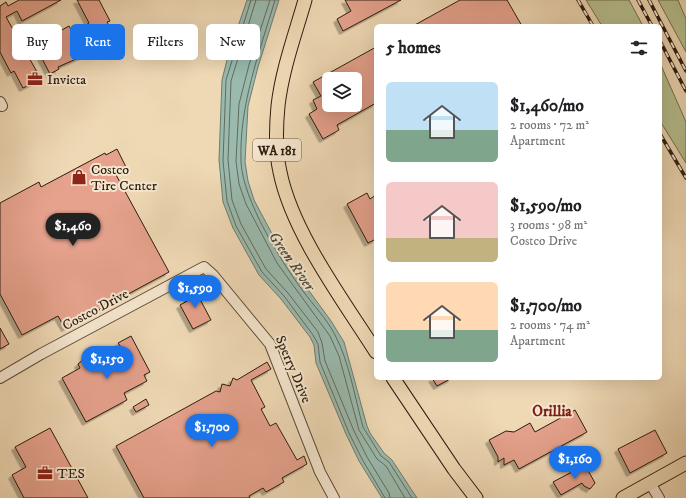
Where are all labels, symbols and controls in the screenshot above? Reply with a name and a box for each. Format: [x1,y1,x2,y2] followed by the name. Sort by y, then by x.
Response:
[12,24,62,60] chip: Buy
[70,24,125,60] chip: Rent
[133,24,198,60] chip: Filters
[206,24,260,60] chip: New
[386,37,441,59] text: 5 homes
[628,37,650,59] icon: filters
[26,70,44,88] office icon: Invicta
[47,71,86,89] place label: Invicta
[322,72,362,112] map controls
[322,72,362,112] button: layers
[510,95,584,117] text: $1,460/mo
[418,98,466,146] icon: home
[510,117,589,133] text: 2 rooms · 72 m²
[510,133,565,149] text: Apartment
[253,139,301,161] road number: WA 181
[91,161,158,195] place label: Costco Tire Center
[70,168,88,186] shop icon: Costco Tire Center
[510,195,582,217] text: $1,590/mo
[418,198,466,246] icon: home
[40,213,106,247] pin: $1,460
[510,217,587,233] text: 3 rooms · 98 m²
[55,218,91,234] text: $1,460
[264,228,320,296] water label: Green River
[510,233,577,249] text: Costco Drive
[162,275,228,309] pin: $1,590
[177,280,213,296] text: $1,590
[59,285,132,335] street label: Costco Drive
[510,295,582,317] text: $1,700/mo
[418,298,466,346] icon: home
[510,317,590,333] text: 2 rooms · 74 m²
[271,333,315,406] street label: Sperry Drive
[510,333,565,349] text: Apartment
[74,346,140,380] pin: $1,150
[90,351,124,367] text: $1,150
[532,402,572,421] district label: Orillia
[179,414,245,448] pin: $1,700
[194,419,230,435] text: $1,700
[542,446,608,480] pin: $1,160
[558,451,592,467] text: $1,160
[36,464,54,482] office icon: TES
[57,465,85,483] place label: TES

